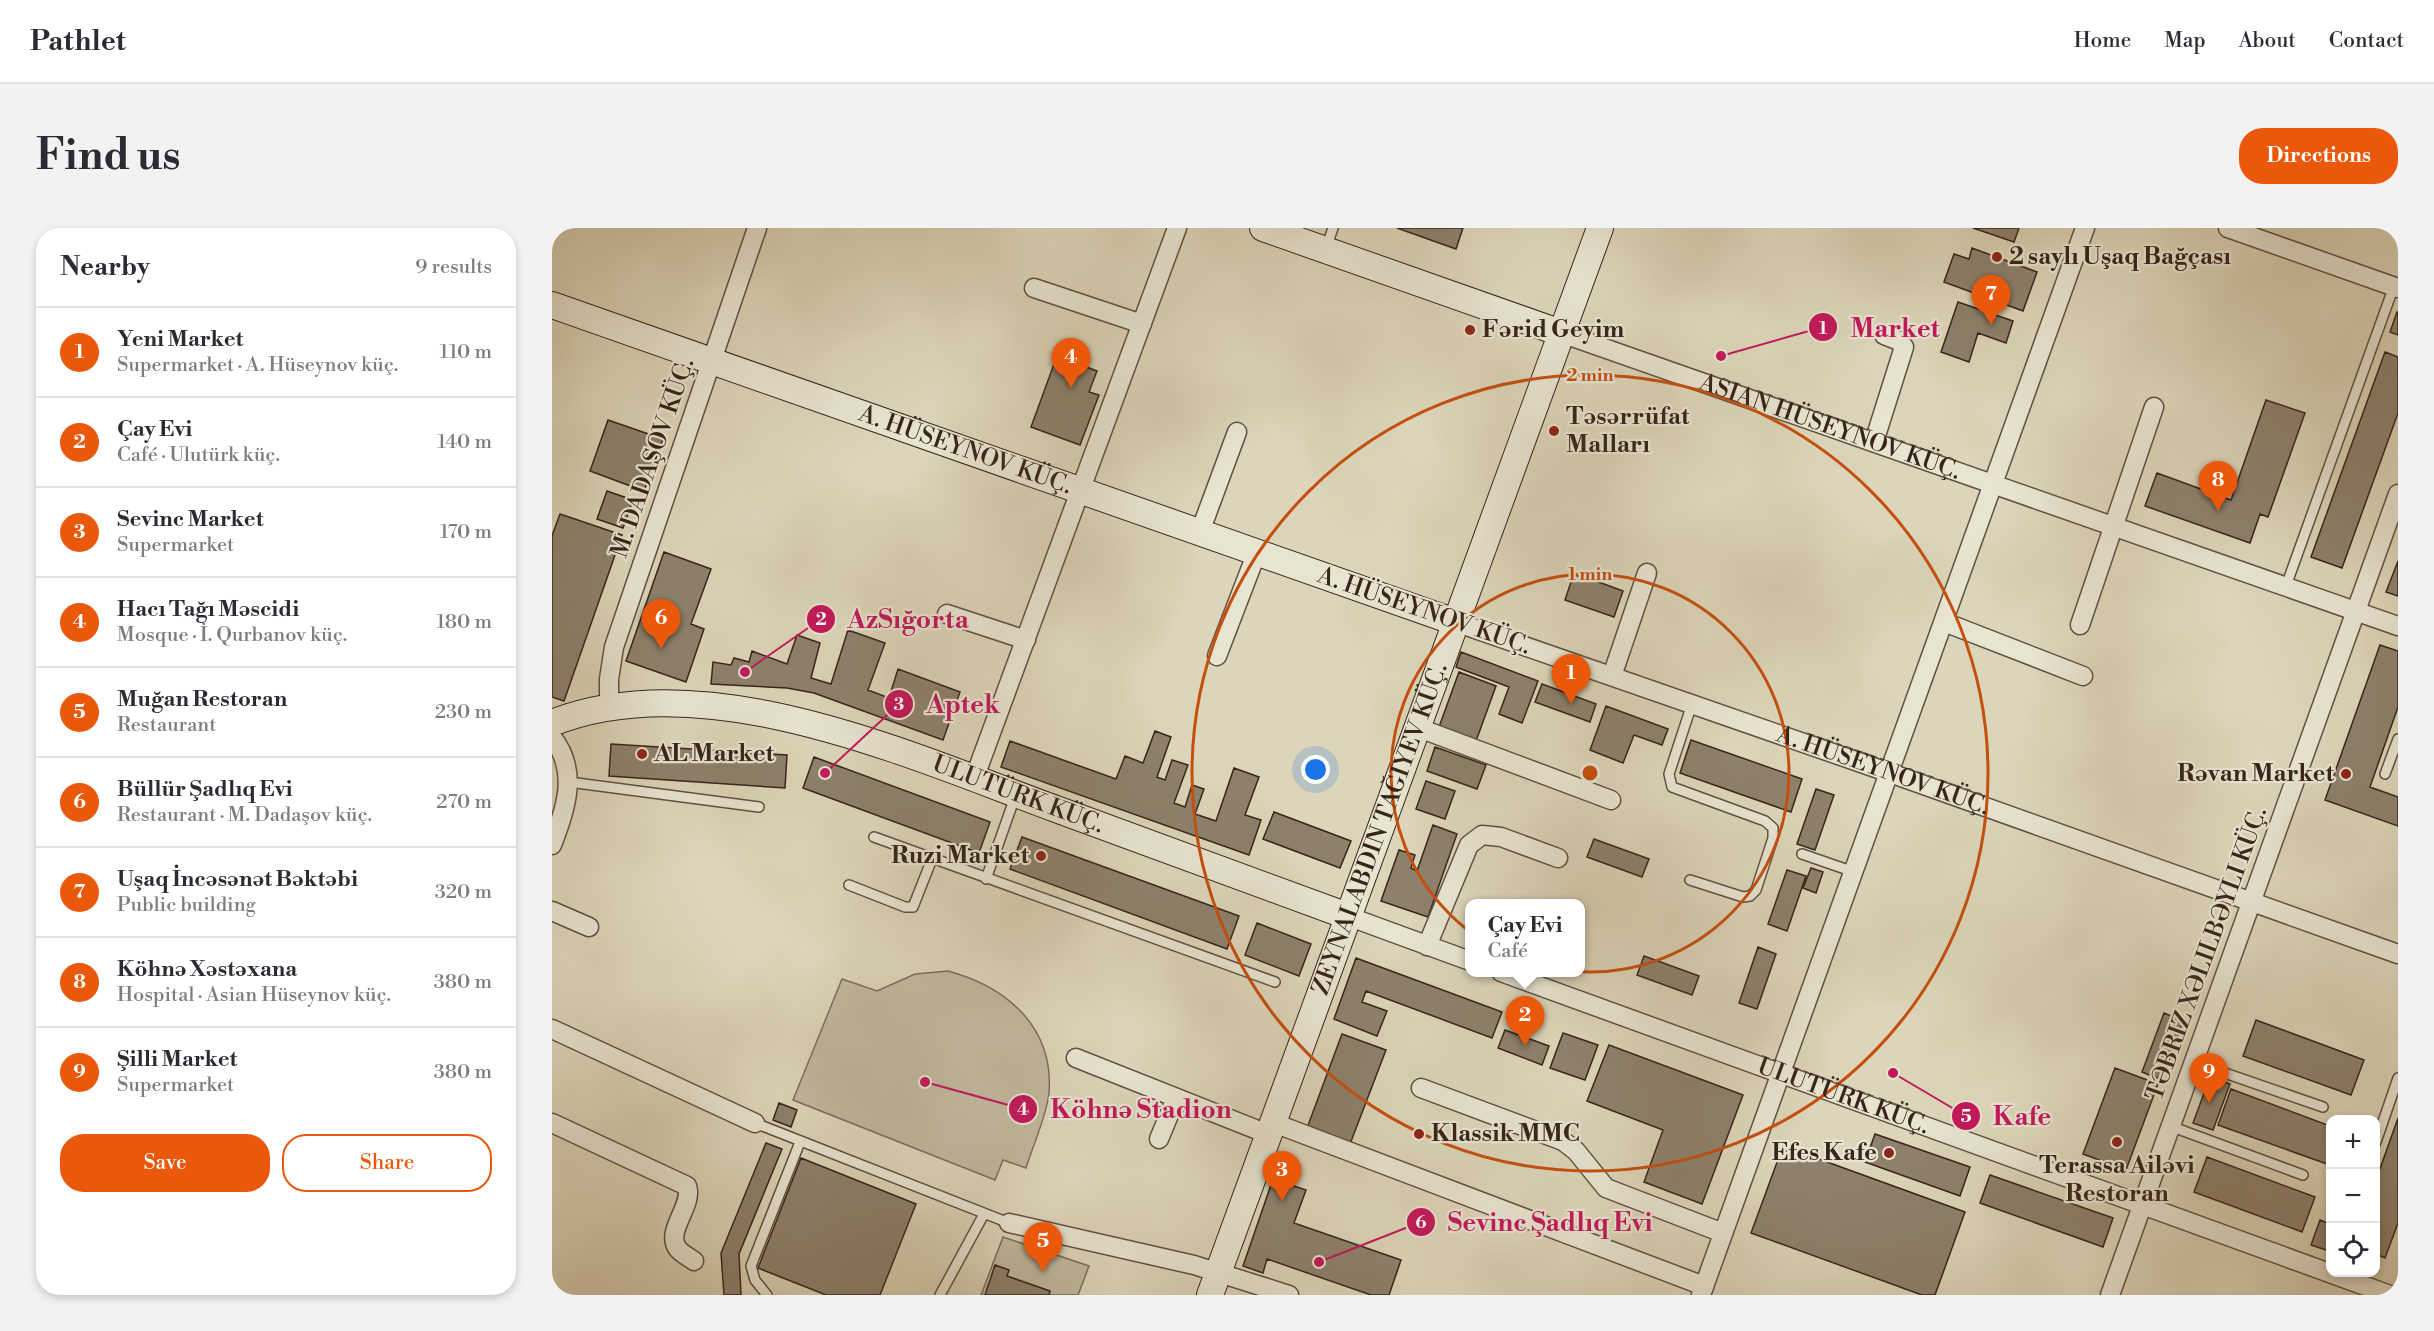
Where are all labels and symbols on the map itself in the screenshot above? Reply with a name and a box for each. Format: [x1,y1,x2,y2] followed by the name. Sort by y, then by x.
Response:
[2009,242,2231,272] place label: 2 saylı Uşaq Bağçası
[1990,250,2004,264] marker: 2 saylı Uşaq Bağçası
[1972,276,2010,325] pin: 7
[1808,305,1951,349] callout: Market
[1850,313,1941,345] text: Market
[1482,315,1624,345] place label: Fərid Geyim
[1819,317,1828,340] text: 1
[1463,323,1477,337] marker: Fərid Geyim
[1052,338,1090,388] pin: 4
[604,354,701,562] street label: M. DADAŞOV KÜÇ.
[1566,364,1614,387] text: 2 min
[1694,367,1965,487] street label: ASIAN HÜSEYNOV KÜÇ.
[854,398,1076,501] street label: A. HÜSEYNOV KÜÇ.
[1566,402,1690,460] place label: Təsərrüfat Malları
[1547,424,1561,438] marker: Təsərrüfat Malları
[2198,462,2238,511] pin: 8
[1312,559,1535,662] street label: A. HÜSEYNOV KÜÇ.
[1568,563,1612,586] text: 1 min
[806,597,981,641] callout: AzSığorta
[642,600,680,649] pin: 6
[846,604,970,636] text: AzSığorta
[815,608,827,631] text: 2
[1552,654,1590,704] pin: 1
[1306,659,1455,999] street label: ZEYNALABDIN TAĞIYEV KÜÇ.
[884,682,1012,726] callout: Aptek
[925,689,1001,721] text: Aptek
[894,693,905,716] text: 3
[1771,719,1994,822] street label: A. HÜSEYNOV KÜÇ.
[653,739,775,769] place label: AL Market
[635,747,649,761] marker: AL Market
[928,749,1108,840] street label: ULUTÜRK KÜÇ.
[1301,755,1330,784] your location
[2177,759,2334,789] place label: Rəvan Market
[1580,763,1600,783] centre of rings
[2339,767,2353,781] marker: Rəvan Market
[2139,803,2274,1105] street label: TƏBRIZ XƏLILBƏYLI KÜÇ.
[891,841,1029,871] place label: Ruzi Market
[1034,849,1048,863] marker: Ruzi Market
[1506,996,1544,1046] pin: 2
[1753,1051,1933,1141] street label: ULUTÜRK KÜÇ.
[2190,1054,2228,1103] pin: 9
[1008,1087,1244,1131] callout: Köhnə Stadion
[1050,1094,1232,1126] text: Köhnə Stadion
[1951,1094,2063,1138] callout: Kafe
[1017,1098,1029,1121] text: 4
[1993,1101,2051,1133] text: Kafe
[1960,1105,1972,1128] text: 5
[1431,1119,1580,1149] place label: Klassik MMC
[1412,1127,1426,1141] marker: Klassik MMC
[2110,1135,2124,1149] marker: Terassa Ailəvi Restoran
[1771,1138,1877,1168] place label: Efes Kafe
[1882,1146,1896,1160] marker: Efes Kafe
[2039,1151,2195,1209] place label: Terassa Ailəvi Restoran
[1262,1152,1302,1201] pin: 3
[1406,1200,1665,1244] callout: Sevinc Şadlıq Evi
[1447,1207,1653,1239] text: Sevinc Şadlıq Evi
[1415,1211,1427,1234] text: 6
[1024,1222,1062,1272] pin: 5

